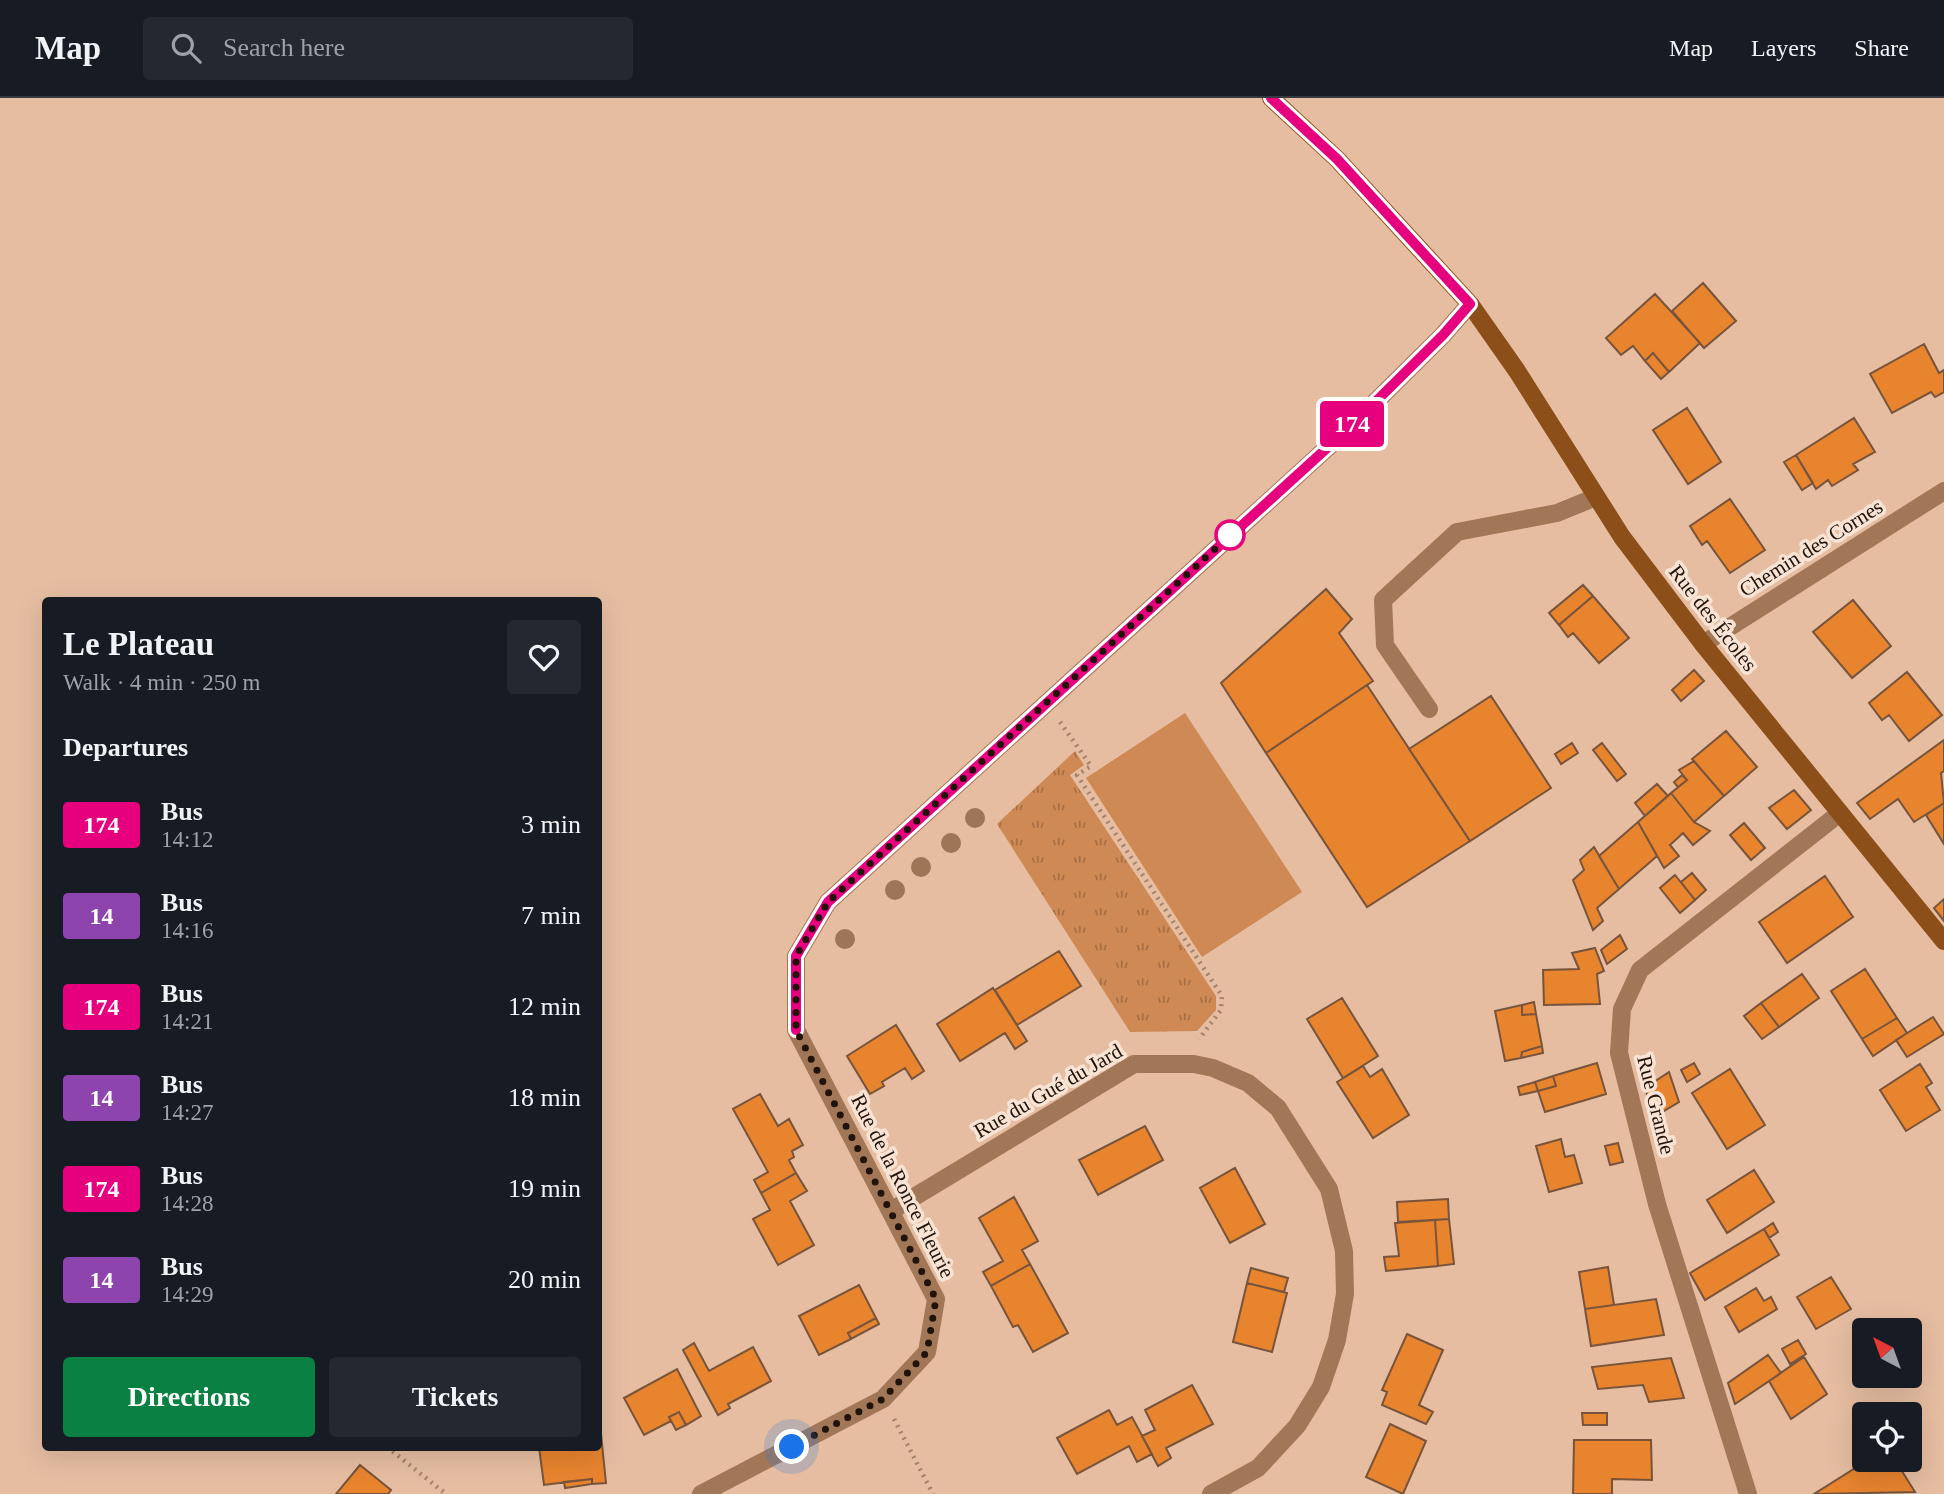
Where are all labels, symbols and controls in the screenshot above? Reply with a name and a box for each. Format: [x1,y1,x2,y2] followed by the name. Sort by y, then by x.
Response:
[143,17,633,80] search box
[167,29,205,67] icon: search
[35,30,101,66] text: Map
[223,33,345,62] text: Search here
[1669,35,1713,61] text: Map
[1751,35,1816,61] text: Layers
[1854,35,1909,61] text: Share
[1312,401,1392,447] line badge: 174
[1334,411,1370,437] text: 174
[1735,494,1887,602] street label: Chemin des Cornes
[1215,520,1245,550] unlabelled marker
[1664,560,1762,676] street label: Rue des Écoles
[507,620,581,694] button: heart
[63,626,214,662] text: Le Plateau
[63,670,260,695] text: Walk · 4 min · 250 m
[63,733,188,762] text: Departures
[161,797,203,826] text: Bus
[521,810,581,839] text: 3 min
[84,812,120,838] text: 174
[161,827,213,852] text: 14:12
[161,888,203,917] text: Bus
[521,901,581,930] text: 7 min
[90,903,114,929] text: 14
[161,918,213,943] text: 14:16
[161,979,203,1008] text: Bus
[508,992,581,1021] text: 12 min
[84,994,120,1020] text: 174
[161,1009,213,1034] text: 14:21
[970,1039,1127,1143] street label: Rue du Gué du Jard
[1632,1053,1680,1157] street label: Rue Grande
[161,1070,203,1099] text: Bus
[508,1083,581,1112] text: 18 min
[90,1085,114,1111] text: 14
[846,1090,960,1282] street label: Rue de la Ronce Fleurie
[161,1100,213,1125] text: 14:27
[161,1161,203,1190] text: Bus
[508,1174,581,1203] text: 19 min
[84,1176,120,1202] text: 174
[161,1191,213,1216] text: 14:28
[161,1252,203,1281] text: Bus
[508,1265,581,1294] text: 20 min
[90,1267,114,1293] text: 14
[161,1282,213,1307] text: 14:29
[1852,1318,1922,1388] north arrow
[1852,1318,1922,1472] map controls
[63,1357,315,1437] button: Directions
[329,1357,581,1437] button: Tickets
[1852,1402,1922,1472] button: locate
[774,1429,809,1464] your location

